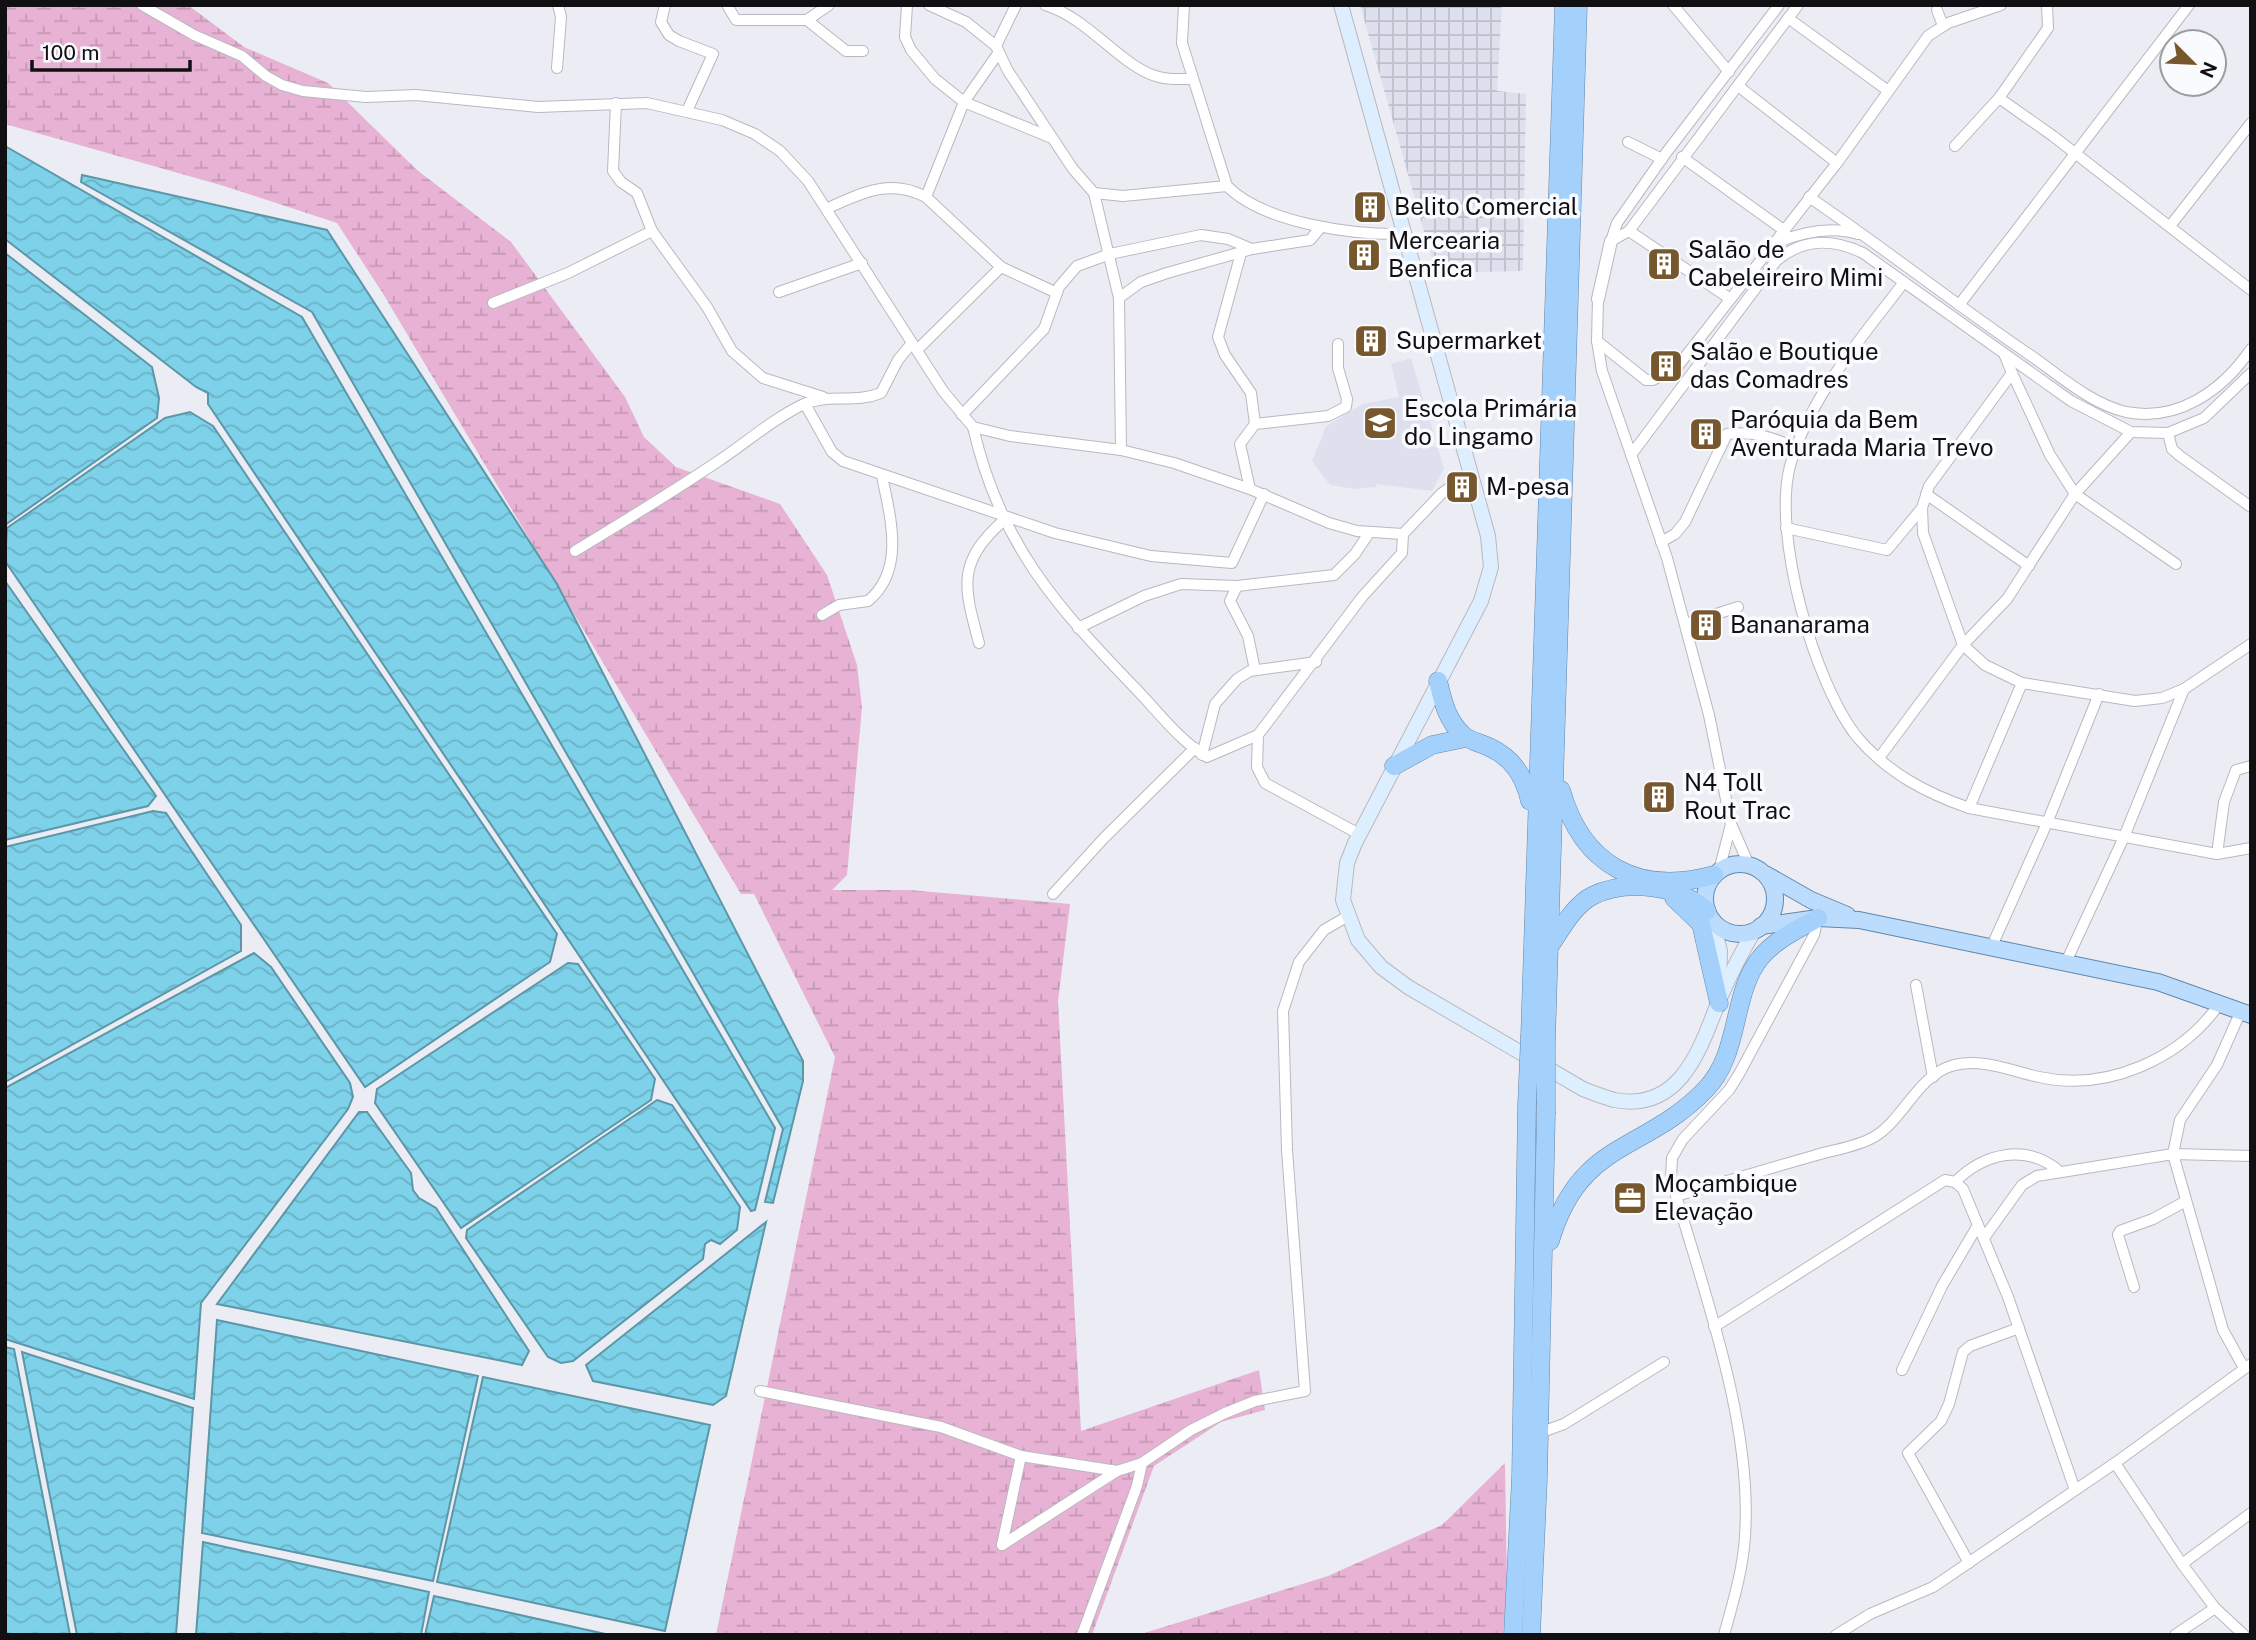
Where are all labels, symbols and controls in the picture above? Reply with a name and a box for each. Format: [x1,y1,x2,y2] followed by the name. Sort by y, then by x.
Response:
[32,28,189,72] scale bar
[2158,28,2228,98] north arrow
[42,40,99,65] text: 100 m
[2195,59,2222,81] text: N
[1351,188,1389,226] building icon: Belito Comercial
[1394,192,1578,220] place label: Belito Comercial
[1388,226,1500,282] place label: Mercearia Benfica
[1688,235,1883,291] place label: Salão de Cabeleireiro Mimi
[1345,236,1383,274] building icon: Mercearia Benfica
[1645,245,1683,283] building icon: Salão de Cabeleireiro Mimi
[1352,322,1390,360] building icon: Supermarket
[1396,326,1542,354] place label: Supermarket
[1690,337,1879,393] place label: Salão e Boutique das Comadres
[1647,347,1685,385] building icon: Salão e Boutique das Comadres
[1404,394,1577,450] place label: Escola Primária do Lingamo
[1361,404,1399,442] school or university icon: Escola Primária do Lingamo
[1730,405,1994,461] place label: Paróquia da Bem Aventurada Maria Trevo
[1687,415,1725,453] building icon: Paróquia da Bem Aventurada Maria Trevo
[1443,468,1481,506] building icon: M-pesa
[1486,472,1570,500] place label: M-pesa
[1687,606,1725,644] building icon: Bananarama
[1730,610,1870,638] place label: Bananarama
[1684,768,1791,824] place label: N4 Toll Rout Trac
[1640,778,1678,816] building icon: N4 Toll Rout Trac
[1654,1169,1798,1225] place label: Moçambique Elevação
[1611,1179,1649,1217] office icon: Moçambique Elevação

